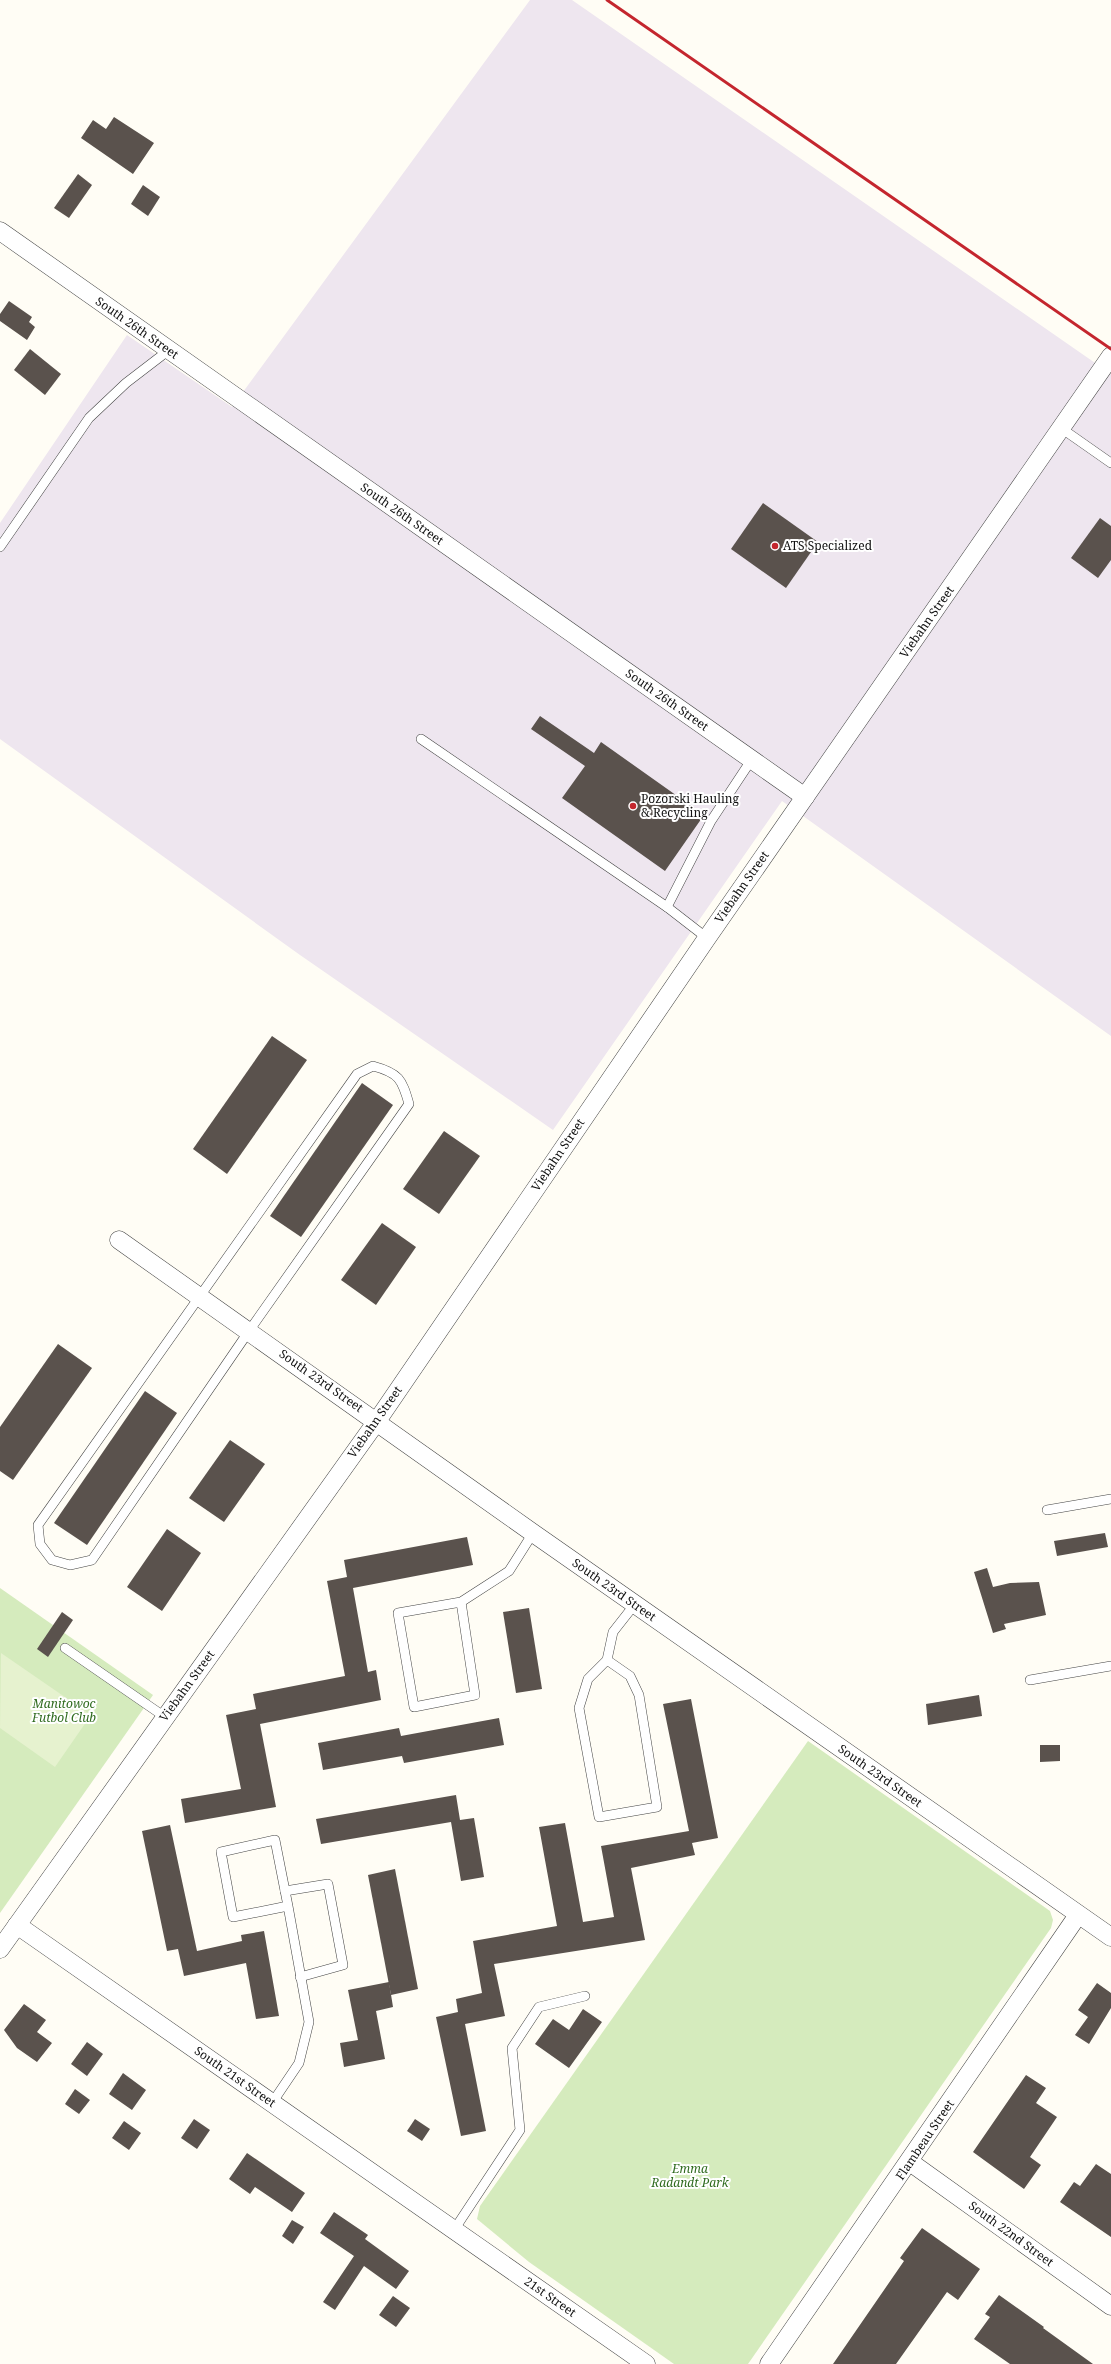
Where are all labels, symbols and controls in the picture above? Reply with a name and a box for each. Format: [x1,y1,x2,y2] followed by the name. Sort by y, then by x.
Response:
[92,293,182,363] street label: South 26th Street
[357,479,447,549] street label: South 26th Street
[783,537,873,554] place label: ATS Specialized
[770,541,780,551] marker: ATS Specialized
[895,582,958,661] street label: Viebahn Street
[622,665,712,735] street label: South 26th Street
[641,790,739,821] place label: Pozorski Hauling & Recycling
[628,801,638,811] marker: Pozorski Hauling & Recycling
[710,847,773,926] street label: Viebahn Street
[527,1115,588,1194] street label: Viebahn Street
[276,1345,367,1416] street label: South 23rd Street
[343,1382,406,1461] street label: Viebahn Street
[569,1554,660,1625] street label: South 23rd Street
[155,1647,218,1725] street label: Viebahn Street
[31,1695,96,1726] park label: Manitowoc Futbol Club
[835,1740,926,1811] street label: South 23rd Street
[191,2042,279,2111] street label: South 21st Street
[891,2096,958,2183] street label: Flambeau Street
[650,2160,730,2191] park label: Emma Radandt Park
[965,2197,1057,2270] street label: South 22nd Street
[521,2273,580,2321] street label: 21st Street

